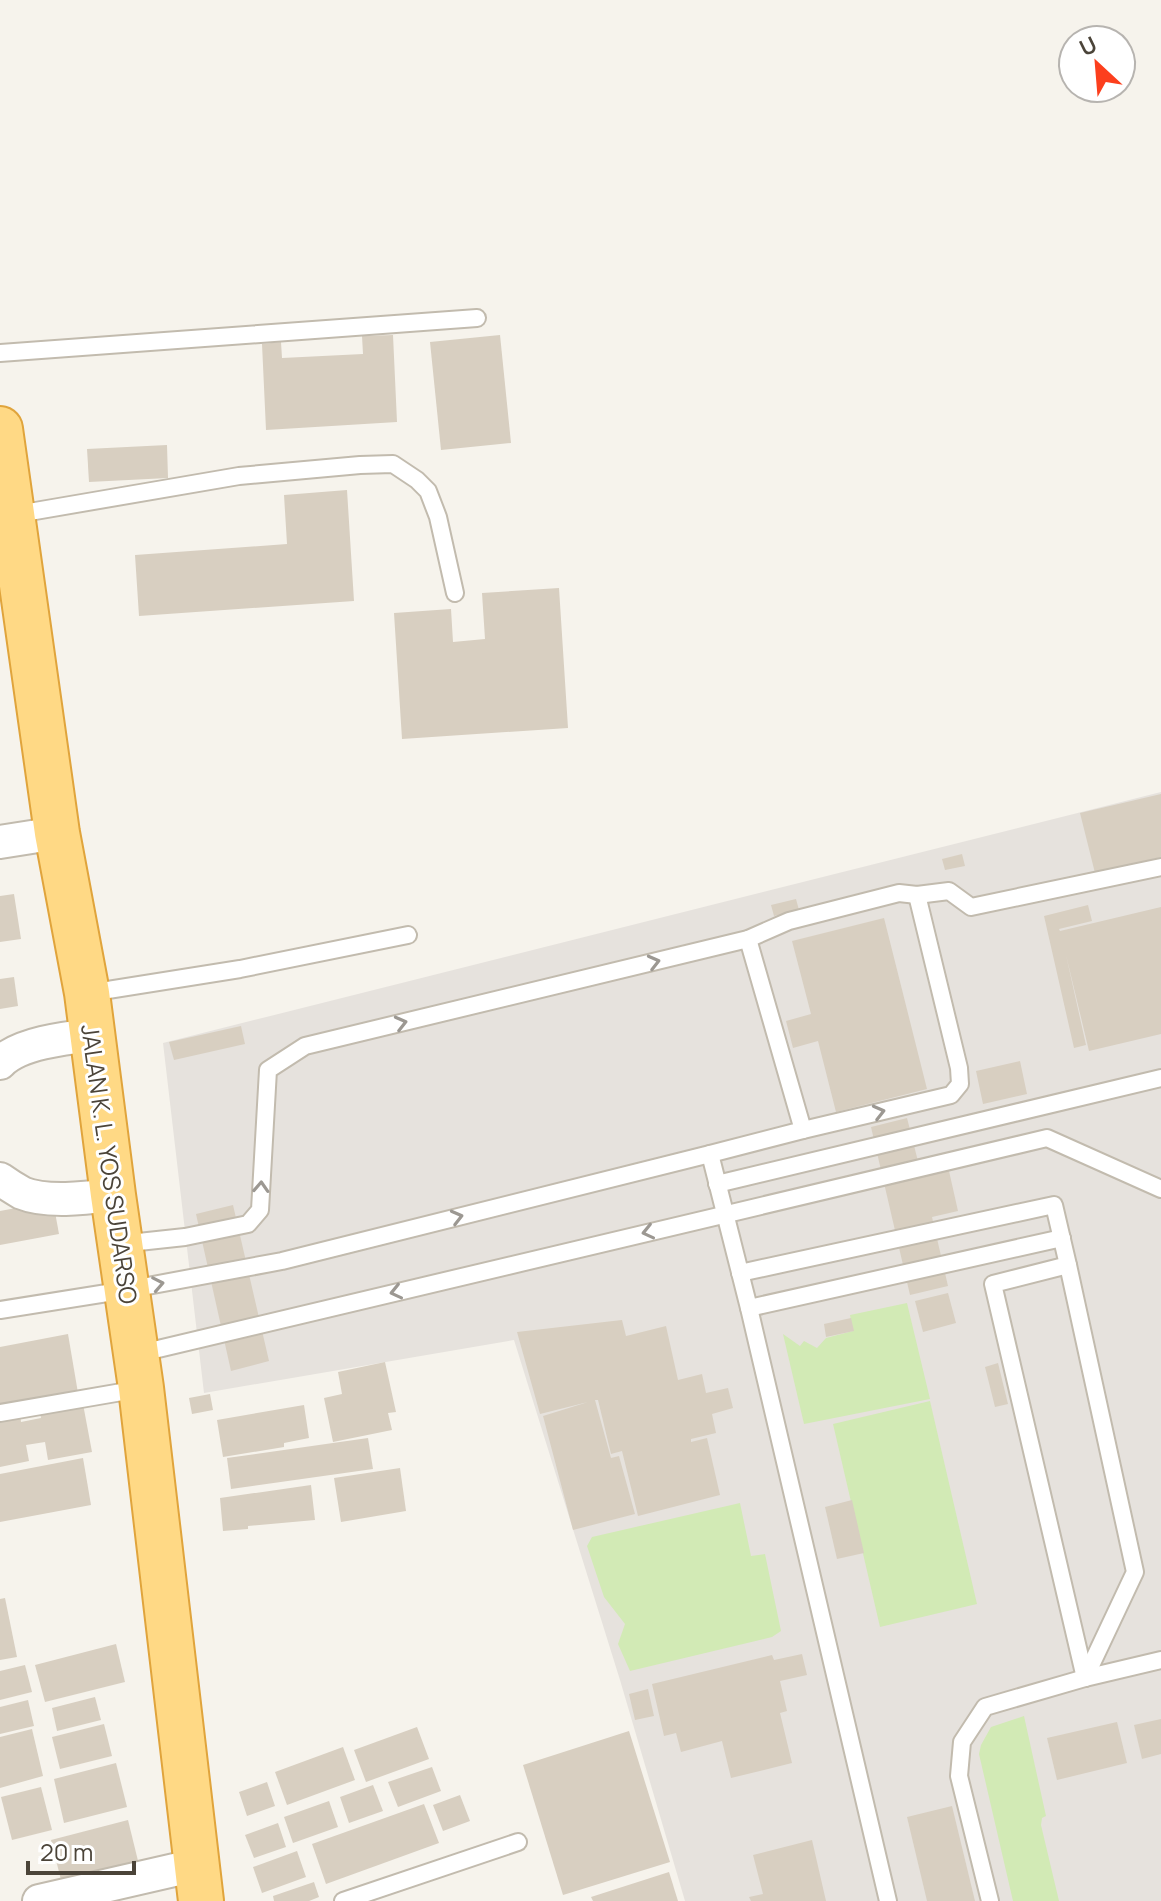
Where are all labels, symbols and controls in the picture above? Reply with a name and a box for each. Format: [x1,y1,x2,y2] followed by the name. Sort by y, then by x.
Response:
[1057,24,1137,104] north arrow
[1075,29,1102,63] text: U
[647,954,661,971] one-way arrow
[394,1015,408,1032] one-way arrow
[74,1022,146,1306] street label: JALAN K. L. YOS SUDARSO
[872,1104,885,1121] one-way arrow
[253,1180,270,1193] one-way arrow
[450,1209,464,1226] one-way arrow
[642,1222,656,1239] one-way arrow
[151,1277,165,1294] one-way arrow
[389,1283,403,1300] one-way arrow
[28,1825,134,1875] scale bar
[40,1835,93,1868] text: 20 m

